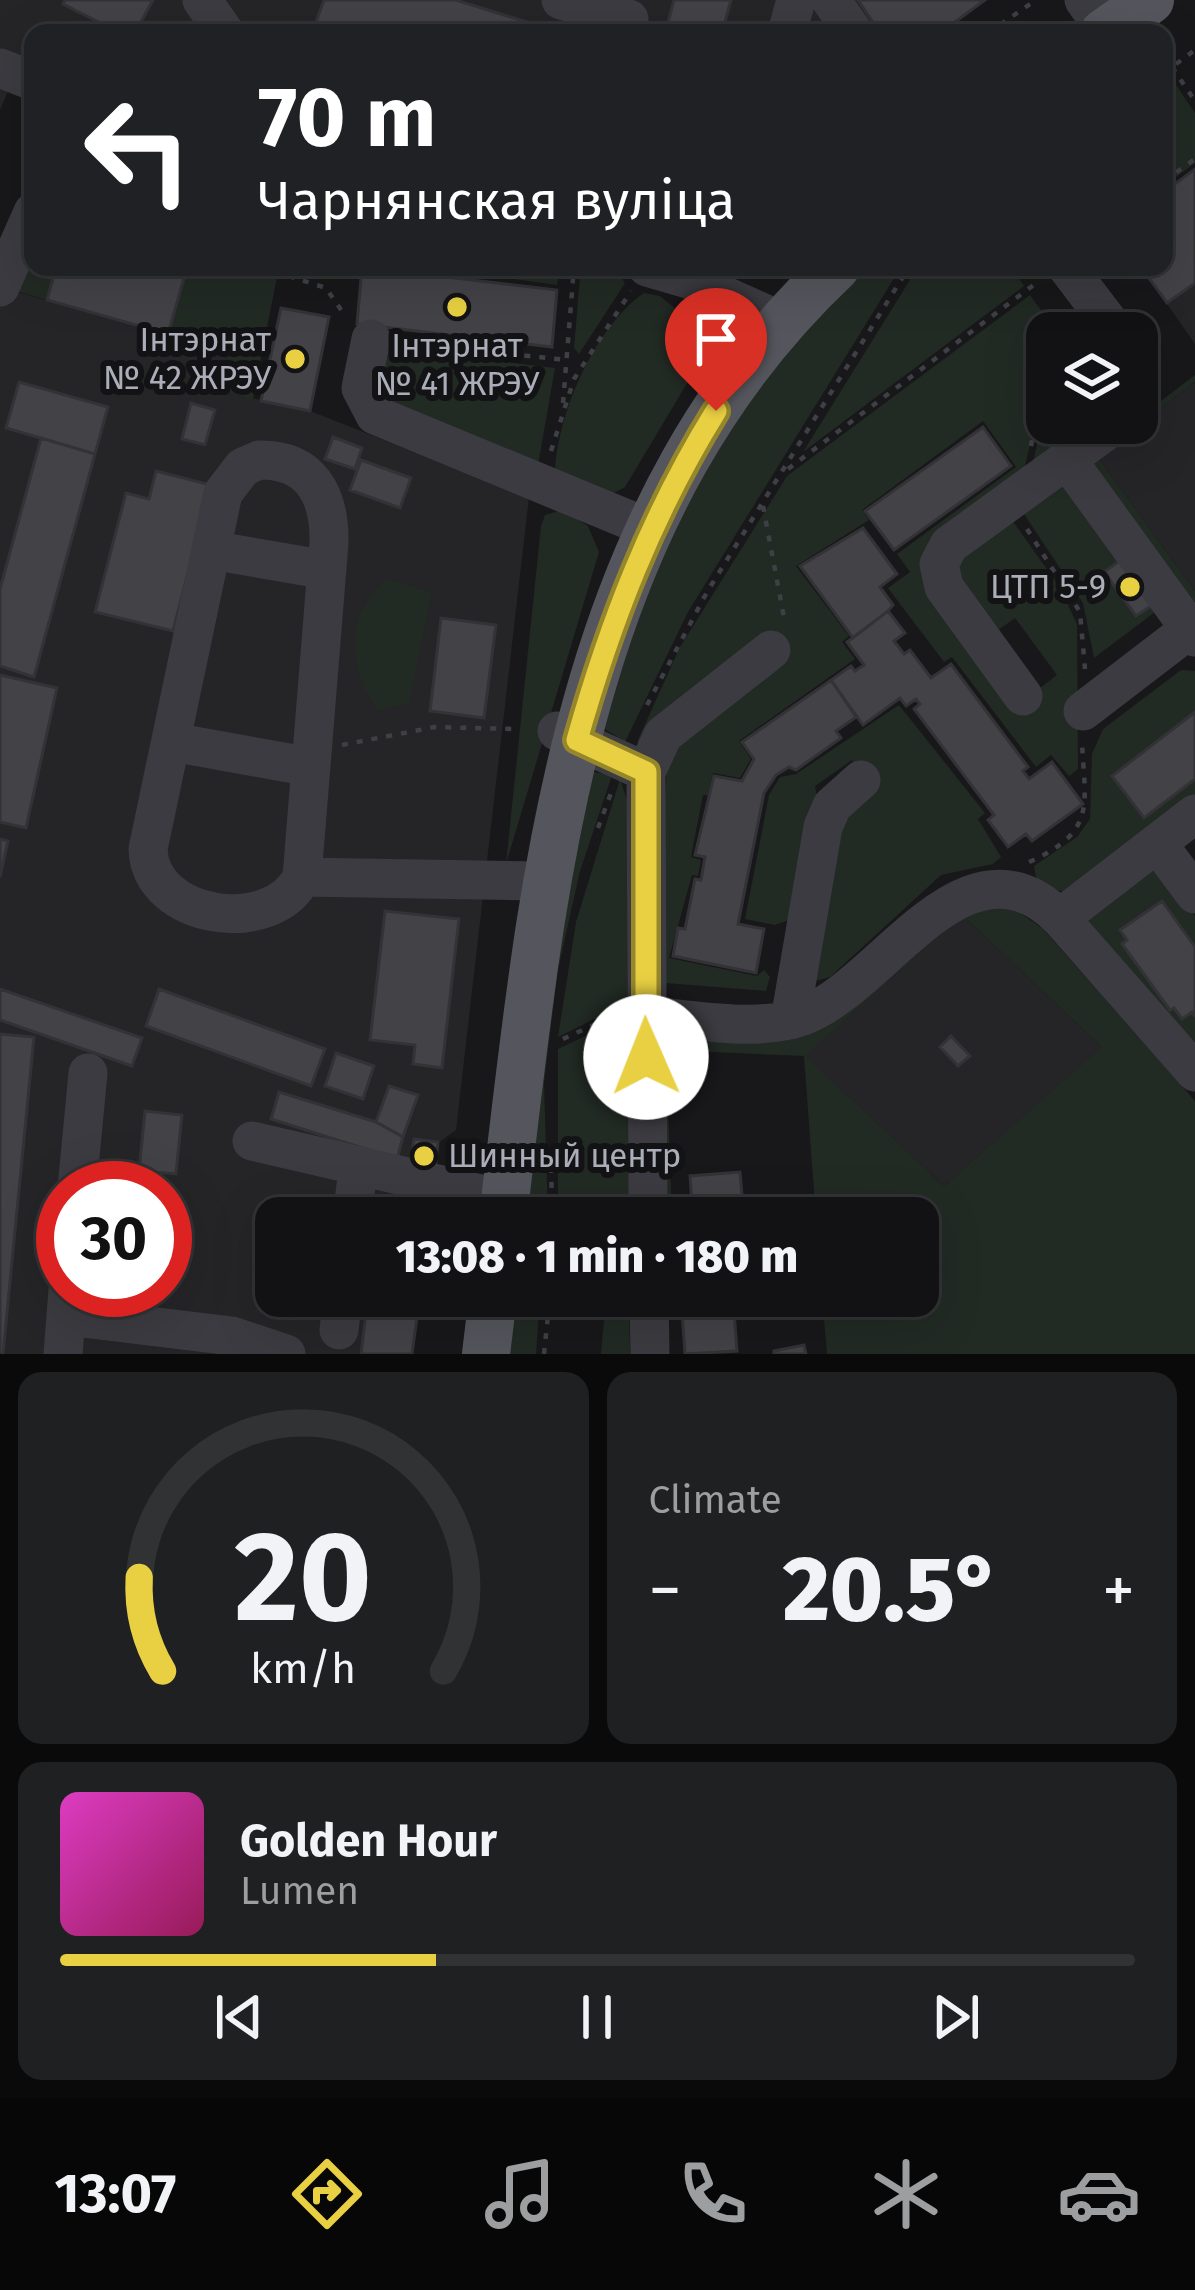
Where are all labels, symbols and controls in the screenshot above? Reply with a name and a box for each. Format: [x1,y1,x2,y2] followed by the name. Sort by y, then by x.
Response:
[258,67,436,168] text: 70 m
[60,72,216,228] icon: left
[258,169,736,233] text: Чарнянская вуліца
[665,288,767,411] pin
[444,294,470,320] marker: Інтэрнат № 41 ЖРЭУ
[683,306,749,372] icon: arrive
[1026,312,1158,444] map controls
[1026,312,1158,444] button: layers
[103,320,271,398] place label: Інтэрнат № 42 ЖРЭУ
[375,326,539,404] place label: Інтэрнат № 41 ЖРЭУ
[282,346,308,372] marker: Інтэрнат № 42 ЖРЭУ
[990,567,1106,607] place label: ЦТП 5-9
[1117,574,1143,600] marker: ЦТП 5-9
[583,994,709,1120] position arrow
[448,1136,681,1176] place label: Шинный центр
[411,1143,437,1169] marker: Шинный центр
[36,1161,192,1317] speed limit sign: 30
[396,1230,798,1284] text: 13:08 · 1 min · 180 m
[649,1477,782,1523] text: Climate
[234,1503,372,1653] text: 20
[783,1536,1001,1644] text: 20.5°
[649,1551,682,1630] text: −
[1102,1551,1135,1630] text: +
[250,1643,356,1694] text: km/h
[240,1814,497,1868] text: Golden Hour
[240,1868,359,1914] text: Lumen
[206,1984,272,2050] icon: previous
[564,1984,630,2050] icon: pause
[923,1984,989,2050] icon: next
[285,2152,369,2236] icon: directions
[478,2152,562,2236] icon: music
[671,2152,755,2236] icon: phone
[864,2152,948,2236] icon: climate
[1057,2152,1141,2236] icon: car
[54,2162,176,2226] text: 13:07

